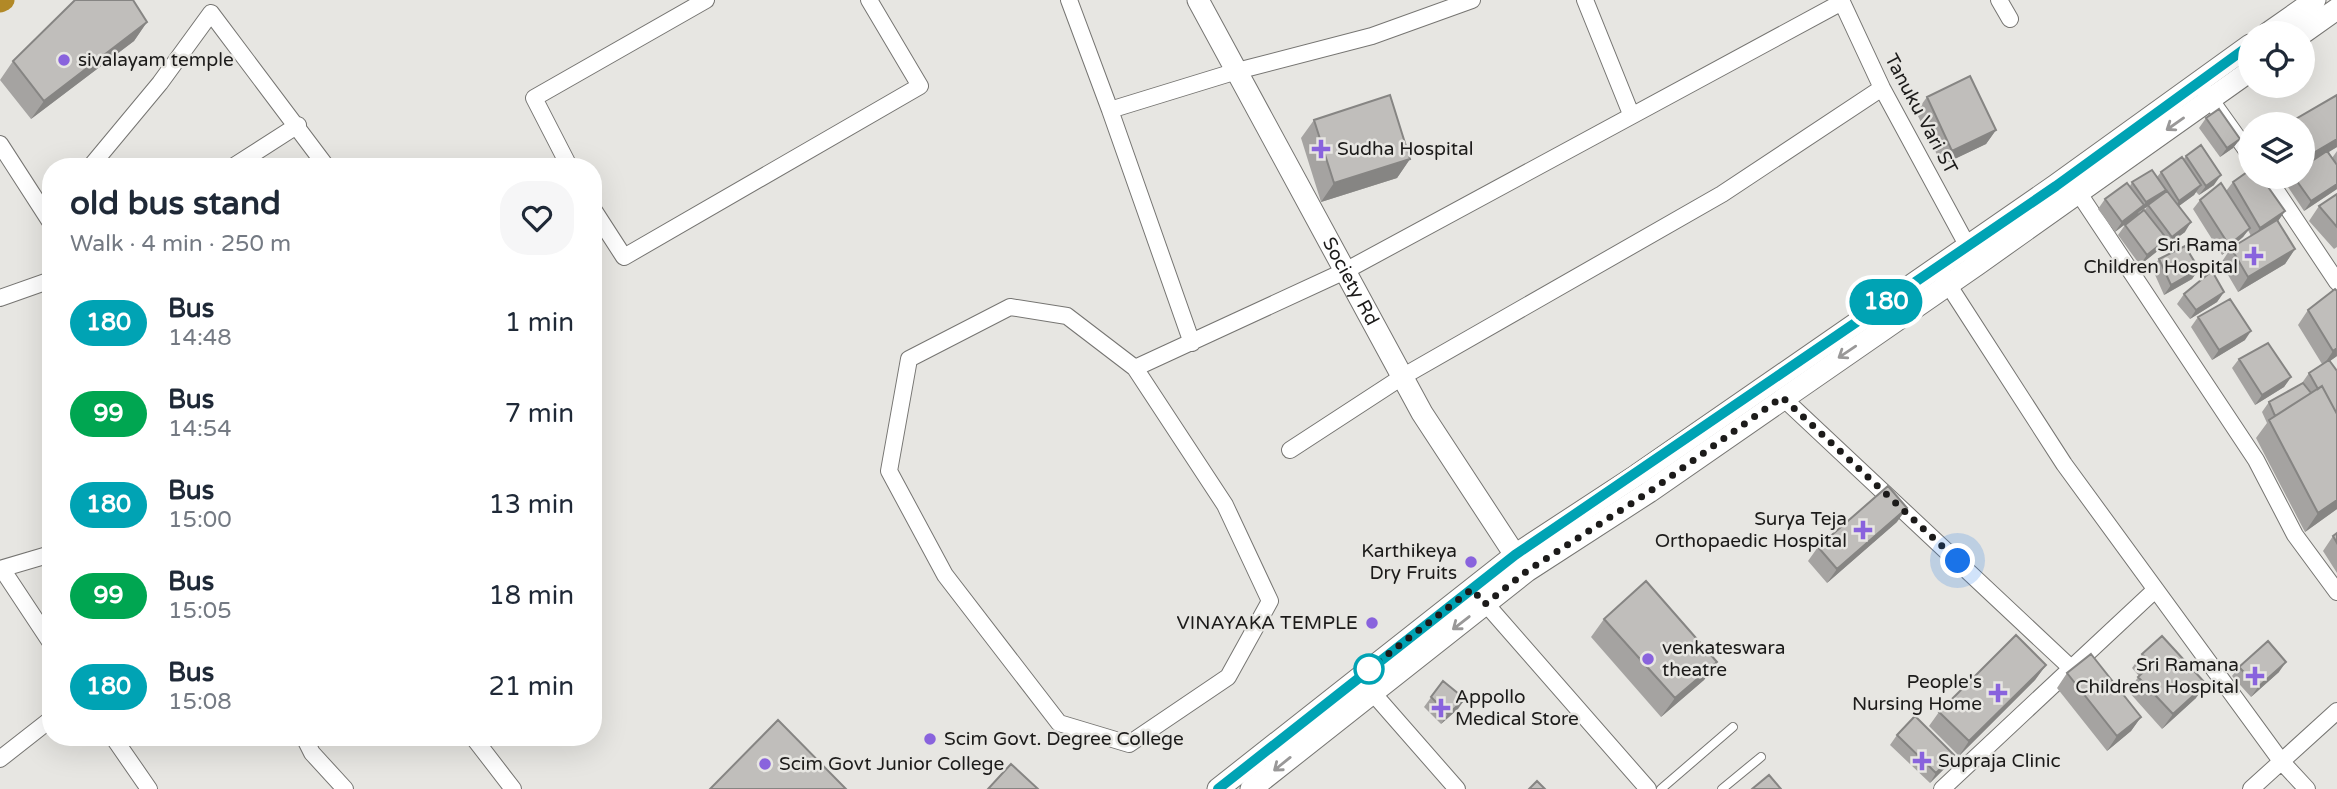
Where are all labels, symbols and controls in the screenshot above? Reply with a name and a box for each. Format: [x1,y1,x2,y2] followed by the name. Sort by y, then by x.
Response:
[2238,21,2315,189] map controls
[2238,21,2315,98] button: locate
[78,49,234,71] place label: sivalayam temple
[1880,50,1962,178] street label: Tanuku Vari ST
[56,52,72,68] marker: sivalayam temple
[2238,112,2315,189] button: layers
[2166,117,2185,131] one-way arrow
[1337,138,1473,160] place label: Sudha Hospital
[1311,139,1331,159] marker: Sudha Hospital
[500,181,574,255] button: heart
[70,184,281,223] text: old bus stand
[70,230,291,258] text: Walk · 4 min · 250 m
[1318,234,1383,329] street label: Society Rd
[2083,234,2238,278] place label: Sri Rama Children Hospital
[2244,246,2264,266] marker: Sri Rama Children Hospital
[1846,279,1926,325] line badge: 180
[1863,287,1909,316] text: 180
[168,293,214,324] text: Bus
[505,307,574,338] text: 1 min
[86,308,131,337] text: 180
[168,324,232,352] text: 14:48
[1838,345,1858,359] one-way arrow
[168,384,214,415] text: Bus
[505,398,574,429] text: 7 min
[93,399,124,428] text: 99
[168,415,232,443] text: 14:54
[168,475,214,506] text: Bus
[488,489,574,520] text: 13 min
[86,490,131,519] text: 180
[168,506,232,534] text: 15:00
[1655,508,1847,552] place label: Surya Teja Orthopaedic Hospital
[1853,520,1873,540] marker: Surya Teja Orthopaedic Hospital
[1361,540,1457,584] place label: Karthikeya Dry Fruits
[1940,543,1975,578] your location
[1463,554,1479,570] marker: Karthikeya Dry Fruits
[168,566,214,597] text: Bus
[488,580,574,611] text: 18 min
[93,581,124,610] text: 99
[168,597,232,625] text: 15:05
[1177,612,1358,634] place label: VINAYAKA TEMPLE
[1364,615,1380,631] marker: VINAYAKA TEMPLE
[1452,616,1470,631] one-way arrow
[1662,637,1785,681] place label: venkateswara theatre
[1640,651,1656,667] marker: venkateswara theatre
[1354,654,1384,684] unlabelled marker
[2075,654,2239,698] place label: Sri Ramana Childrens Hospital
[168,657,214,688] text: Bus
[2245,666,2265,686] marker: Sri Ramana Childrens Hospital
[488,671,574,702] text: 21 min
[1852,671,1982,715] place label: People's Nursing Home
[86,672,131,701] text: 180
[1988,683,2008,703] marker: People's Nursing Home
[1455,686,1579,730] place label: Appollo Medical Store
[168,688,232,716] text: 15:08
[1433,700,1449,716] marker: Appollo Medical Store
[944,728,1184,750] place label: Scim Govt. Degree College
[922,731,938,747] marker: Scim Govt. Degree College
[1938,750,2061,772] place label: Supraja Clinic
[1912,751,1932,771] marker: Supraja Clinic
[779,753,1004,775] place label: Scim Govt Junior College
[757,756,773,772] marker: Scim Govt Junior College
[1273,756,1292,771] one-way arrow

